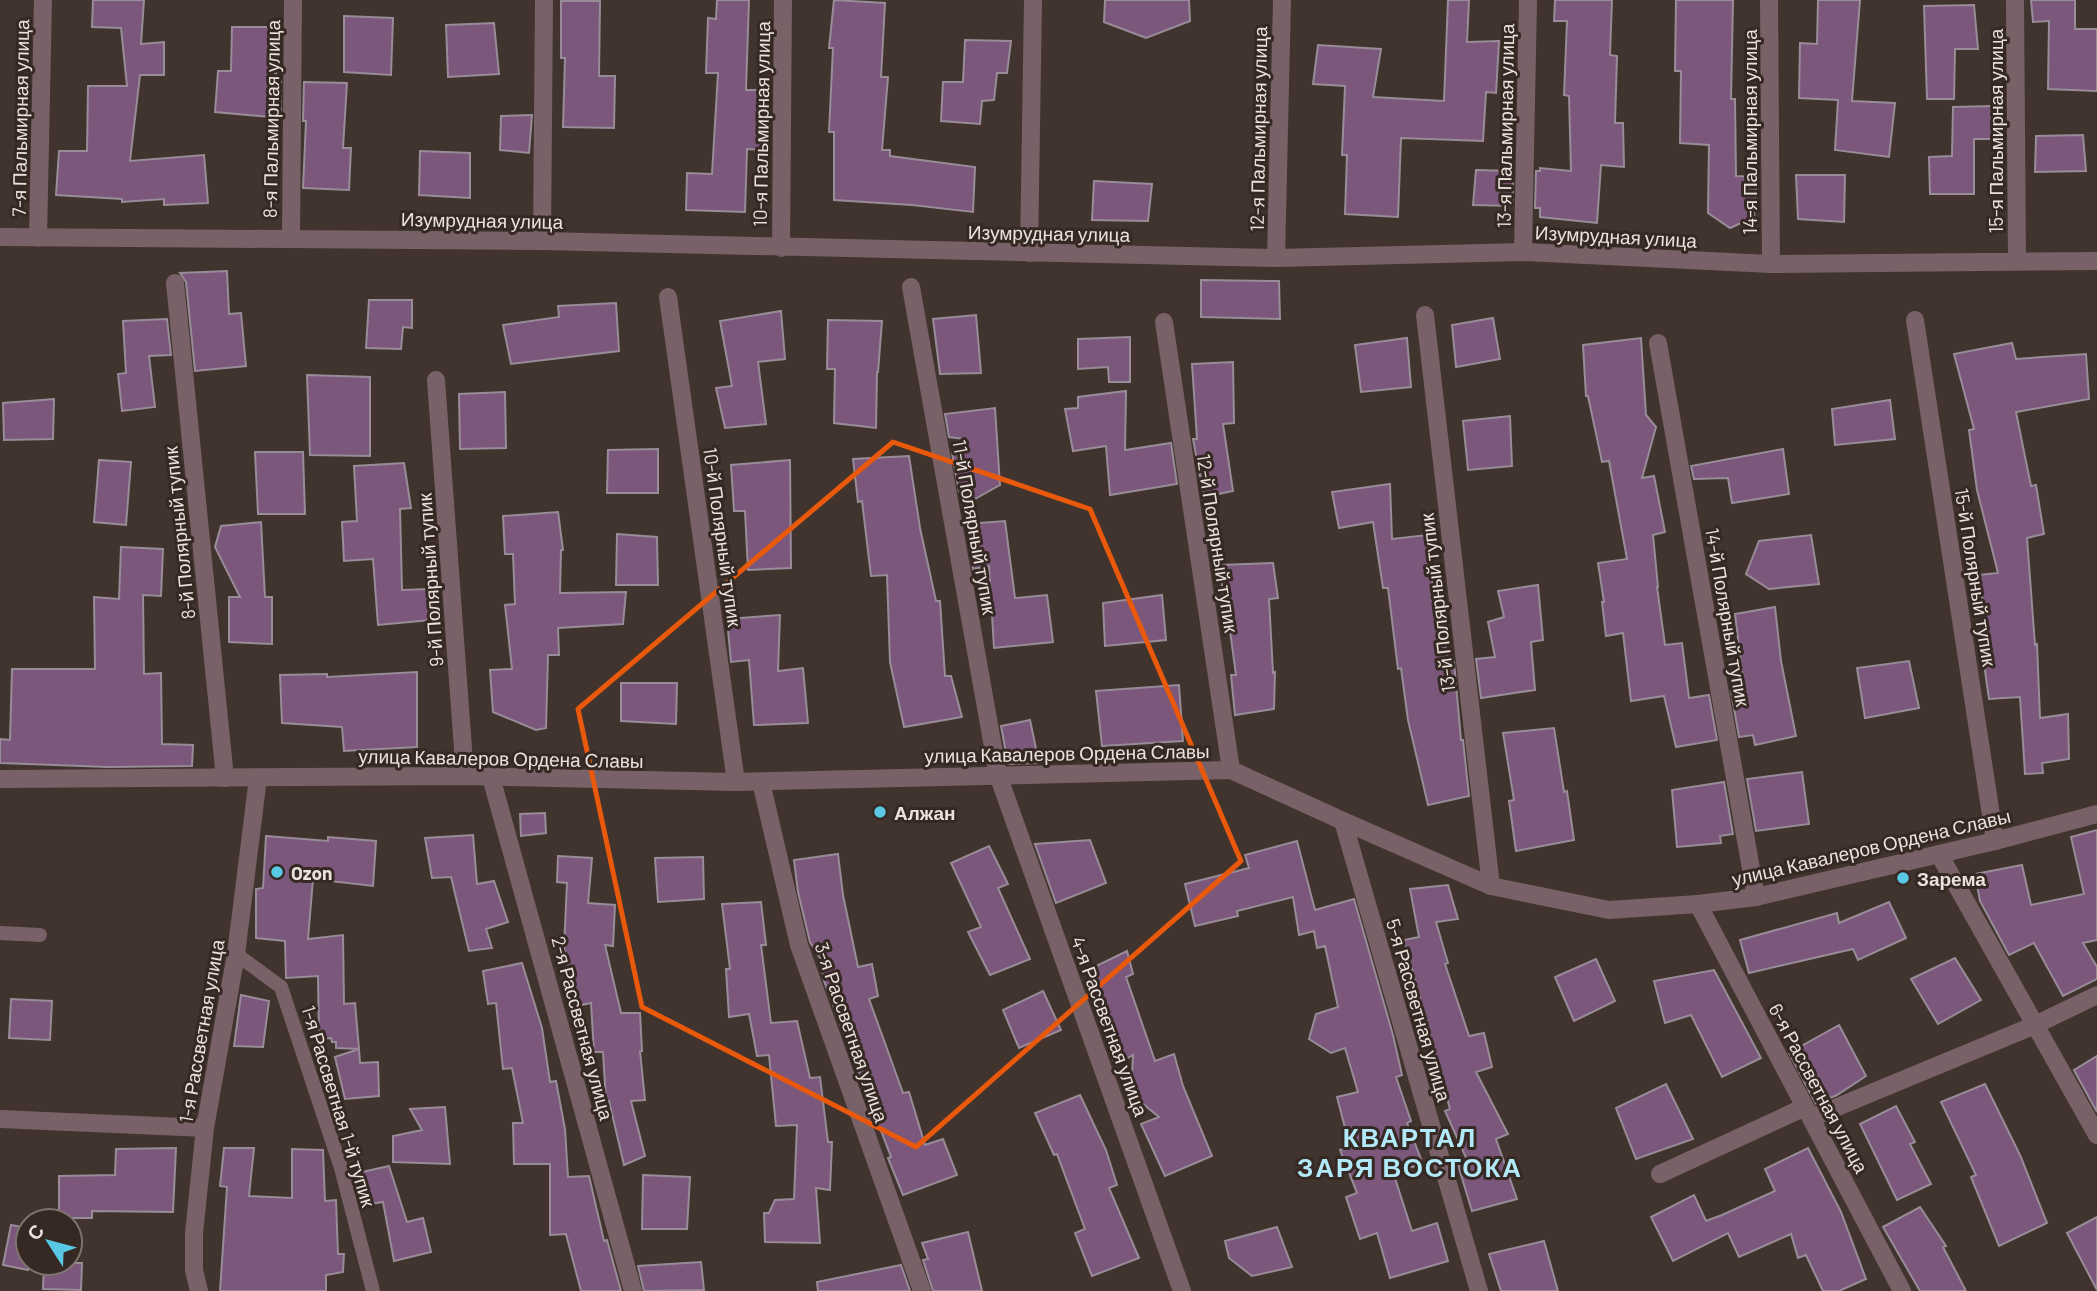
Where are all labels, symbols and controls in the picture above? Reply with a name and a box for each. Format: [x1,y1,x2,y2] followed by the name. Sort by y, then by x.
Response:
[7,19,33,217] street label: 7-я Пальмирная улица
[258,19,284,218] street label: 8-я Пальмирная улица
[748,20,774,227] street label: 10-я Пальмирная улица
[1492,23,1518,229] street label: 13-я Пальмирная улица
[1245,26,1271,232] street label: 12-я Пальмирная улица
[1984,28,2007,233] street label: 15-я Пальмирная улица
[1738,29,1761,235] street label: 14-я Пальмирная улица
[401,207,564,233] street label: Изумрудная улица
[968,220,1131,246] street label: Изумрудная улица
[1534,220,1698,252] street label: Изумрудная улица
[948,438,1002,617] street label: 11-й Полярный тупик
[158,445,200,621] street label: 8-й Полярный тупик
[699,446,747,629] street label: 10-й Полярный тупик
[1193,452,1244,635] street label: 12-й Полярный тупик
[1951,486,2002,668] street label: 15-й Полярный тупик
[412,492,448,667] street label: 9-й Полярный тупик
[1415,511,1459,694] street label: 13-й Полярный тупик
[1701,526,1755,709] street label: 14-й Полярный тупик
[924,739,1210,767] street label: улица Кавалеров Ордена Славы
[358,744,644,772] street label: улица Кавалеров Ордена Славы
[894,801,956,824] place label: Алжан
[872,804,888,820] marker: Алжан
[1729,804,2013,890] street label: улица Кавалеров Ордена Славы
[291,861,333,884] place label: Ozon
[269,864,285,880] marker: Ozon
[1917,867,1986,890] place label: Зарема
[1895,870,1911,886] marker: Зарема
[1382,916,1456,1104] street label: 5-я Рассветная улица
[1067,933,1153,1119] street label: 4-я Рассветная улица
[547,934,619,1123] street label: 2-я Рассветная улица
[174,937,229,1124] street label: 1-я Рассветная улица
[810,939,894,1125] street label: 3-я Рассветная улица
[1765,999,1874,1177] street label: 6-я Рассветная улица
[297,1002,381,1210] street label: 1-я Рассветная 1-й тупик
[1297,1121,1523,1182] district label: КВАРТАЛ ЗАРЯ ВОСТОКА
[14,1207,84,1277] north arrow
[22,1219,48,1244] text: С

